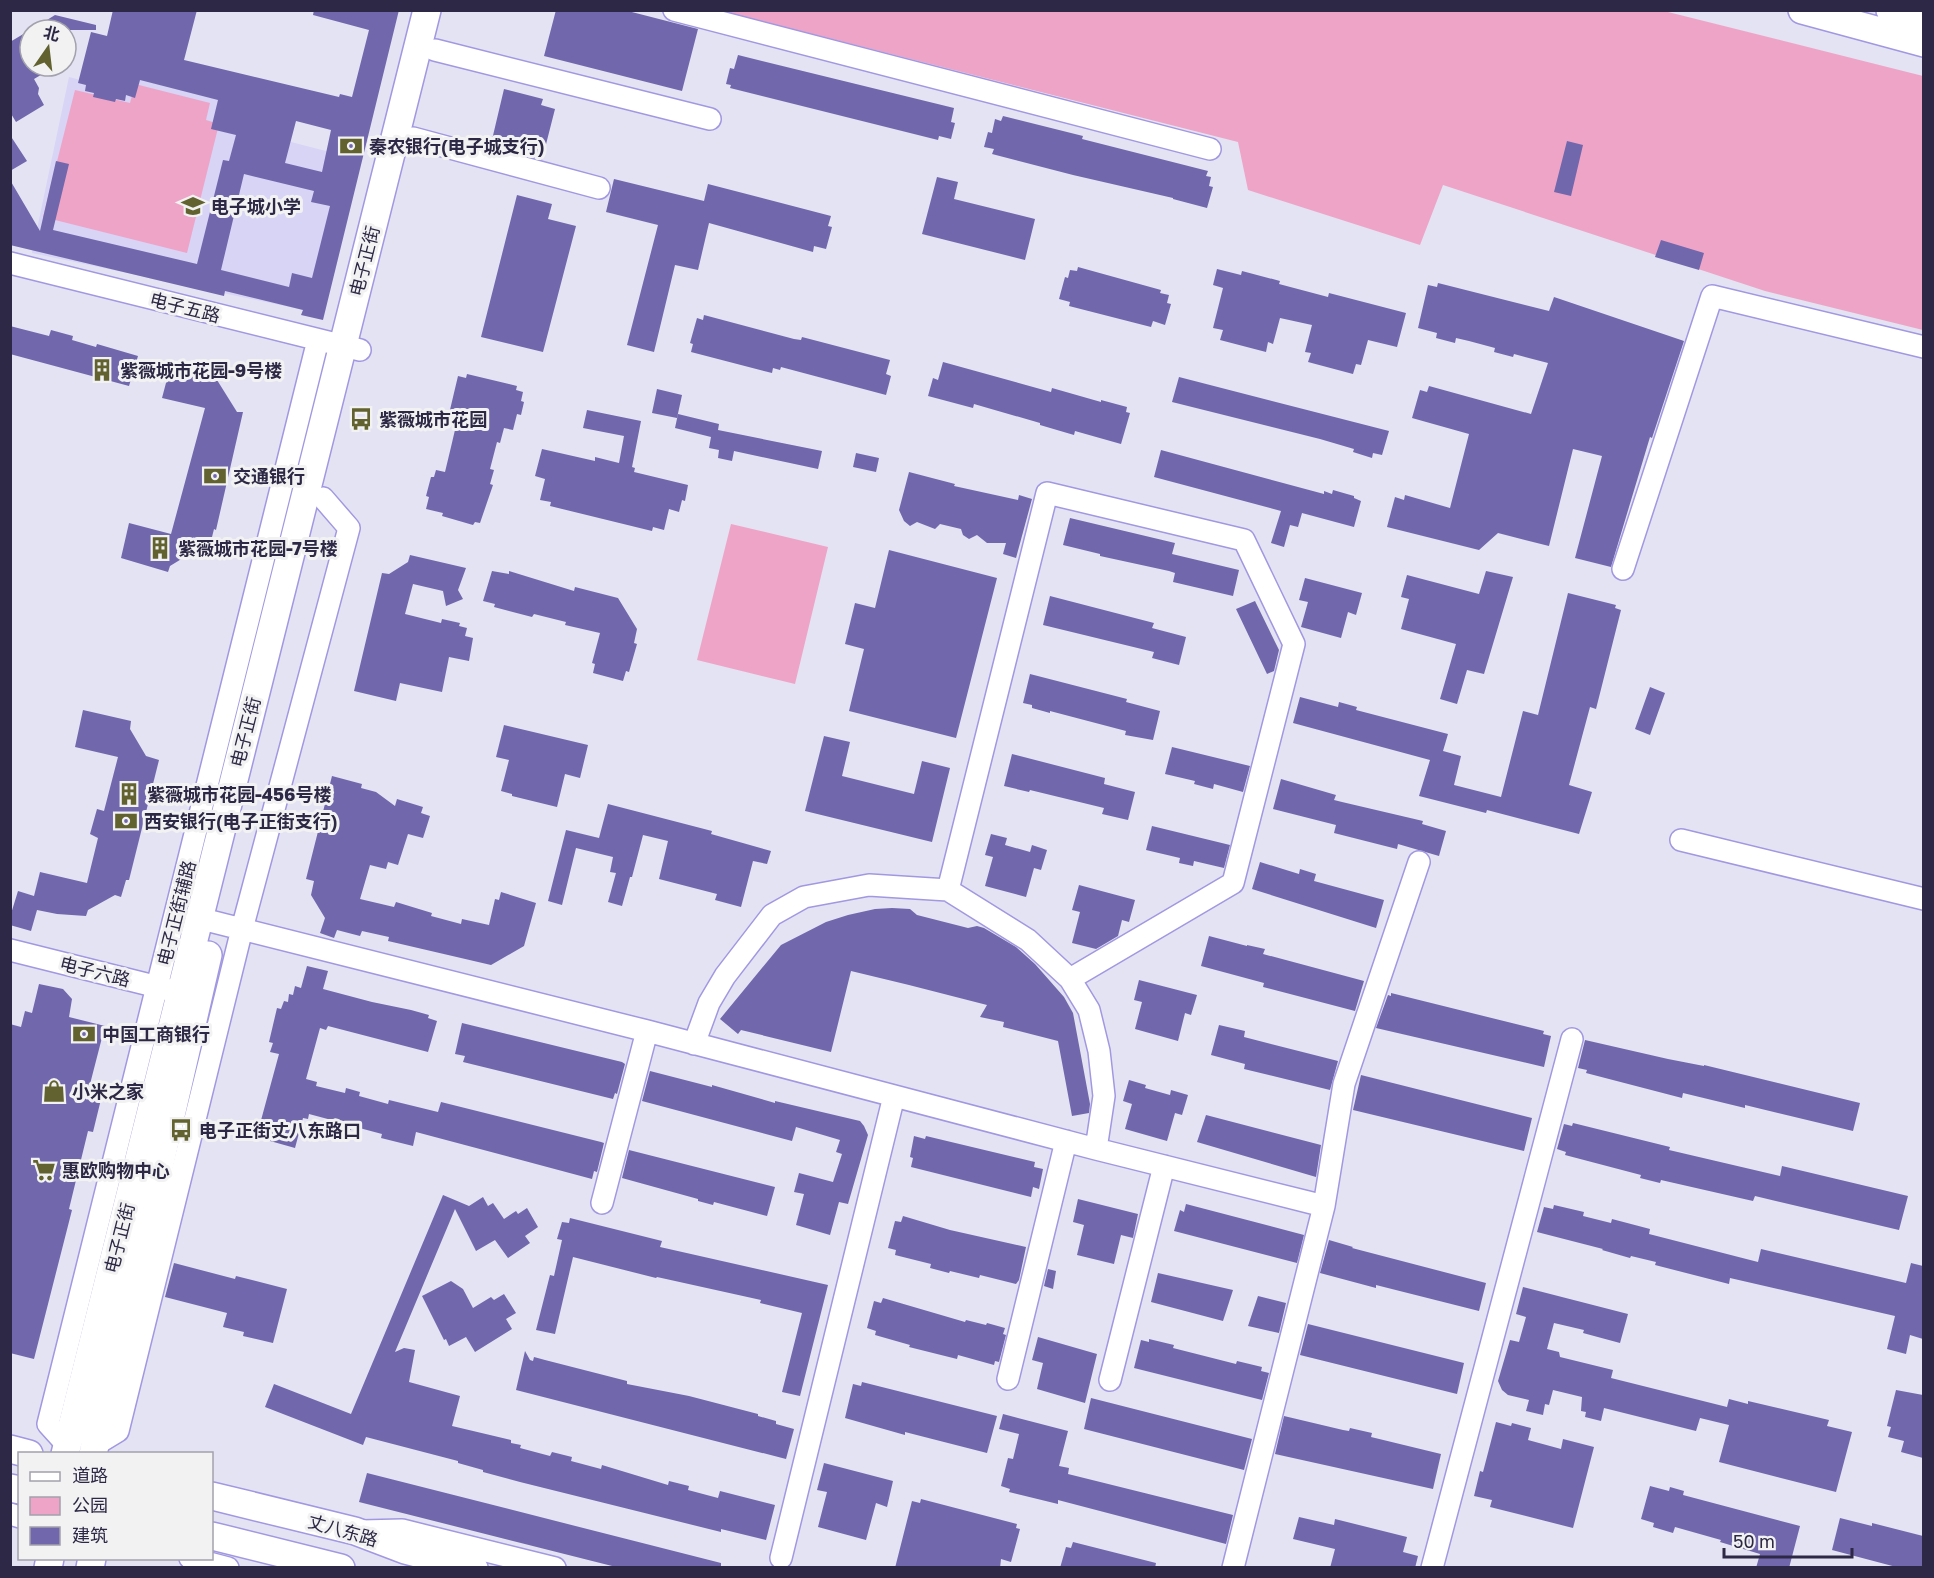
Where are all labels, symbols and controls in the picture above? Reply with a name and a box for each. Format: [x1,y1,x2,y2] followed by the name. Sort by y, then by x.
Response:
[18,18,78,78] north arrow
[41,22,62,45] text: 北
[338,133,364,159] bank icon: 秦农银行(电子城支行)
[369,135,545,157] place label: 秦农银行(电子城支行)
[180,193,206,219] school or university icon: 电子城小学
[211,195,301,217] place label: 电子城小学
[345,223,383,299] street label: 电子正街
[147,288,223,326] street label: 电子五路
[89,357,115,383] building icon: 紫薇城市花园-9号楼
[120,359,282,381] place label: 紫薇城市花园-9号楼
[348,406,374,432] bus stop icon: 紫薇城市花园
[379,408,487,430] place label: 紫薇城市花园
[202,463,228,489] bank icon: 交通银行
[233,465,305,487] place label: 交通银行
[147,535,173,561] building icon: 紫薇城市花园-7号楼
[178,537,338,559] place label: 紫薇城市花园-7号楼
[226,694,264,770] street label: 电子正街
[116,781,142,807] building icon: 紫薇城市花园-456号楼
[147,783,332,805] place label: 紫薇城市花园-456号楼
[113,808,139,834] bank icon: 西安银行(电子正街支行)
[144,810,338,832] place label: 西安银行(电子正街支行)
[152,858,200,968] street label: 电子正街辅路
[57,952,133,990] street label: 电子六路
[71,1021,97,1047] bank icon: 中国工商银行
[102,1023,210,1045] place label: 中国工商银行
[41,1078,67,1104] shop icon: 小米之家
[72,1080,144,1102] place label: 小米之家
[168,1117,194,1143] bus stop icon: 电子正街丈八东路口
[199,1119,361,1141] place label: 电子正街丈八东路口
[31,1157,57,1183] supermarket icon: 惠欧购物中心
[62,1159,170,1181] place label: 惠欧购物中心
[100,1200,138,1276] street label: 电子正街
[18,1452,213,1560] legend
[72,1464,108,1486] text: 道路
[72,1494,108,1516] text: 公园
[305,1510,381,1550] street label: 丈八东路
[1724,1521,1852,1559] scale bar
[72,1524,108,1546] text: 建筑
[1733,1530,1775,1552] text: 50 m

